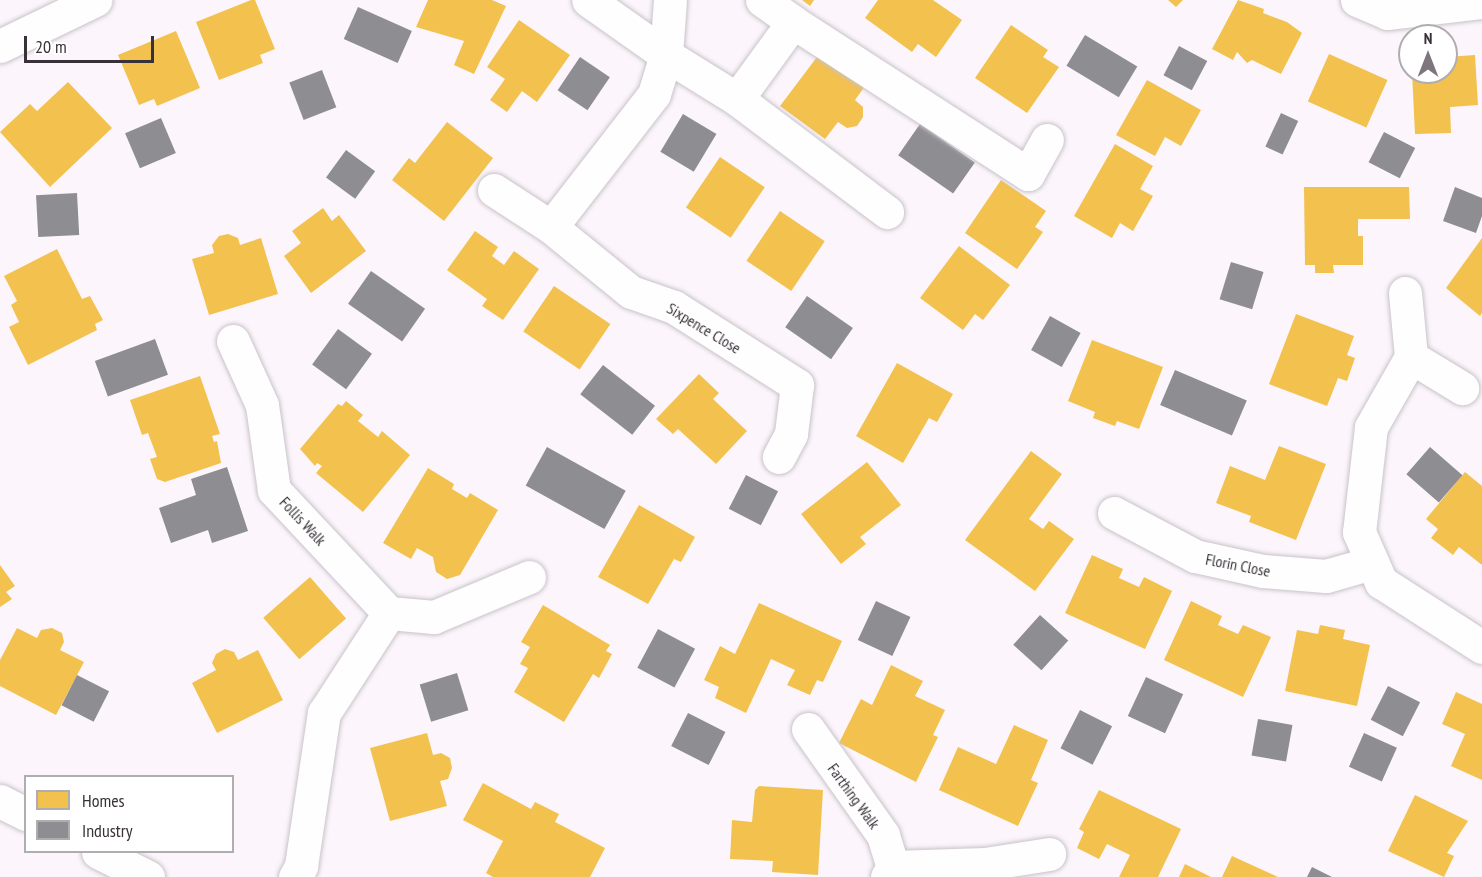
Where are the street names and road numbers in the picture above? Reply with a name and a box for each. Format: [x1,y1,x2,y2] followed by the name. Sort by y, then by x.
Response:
[664,298,744,358] street label: Sixpence Close
[276,493,330,549] street label: Follis Walk
[1204,549,1272,581] street label: Florin Close
[824,759,884,833] street label: Farthing Walk

